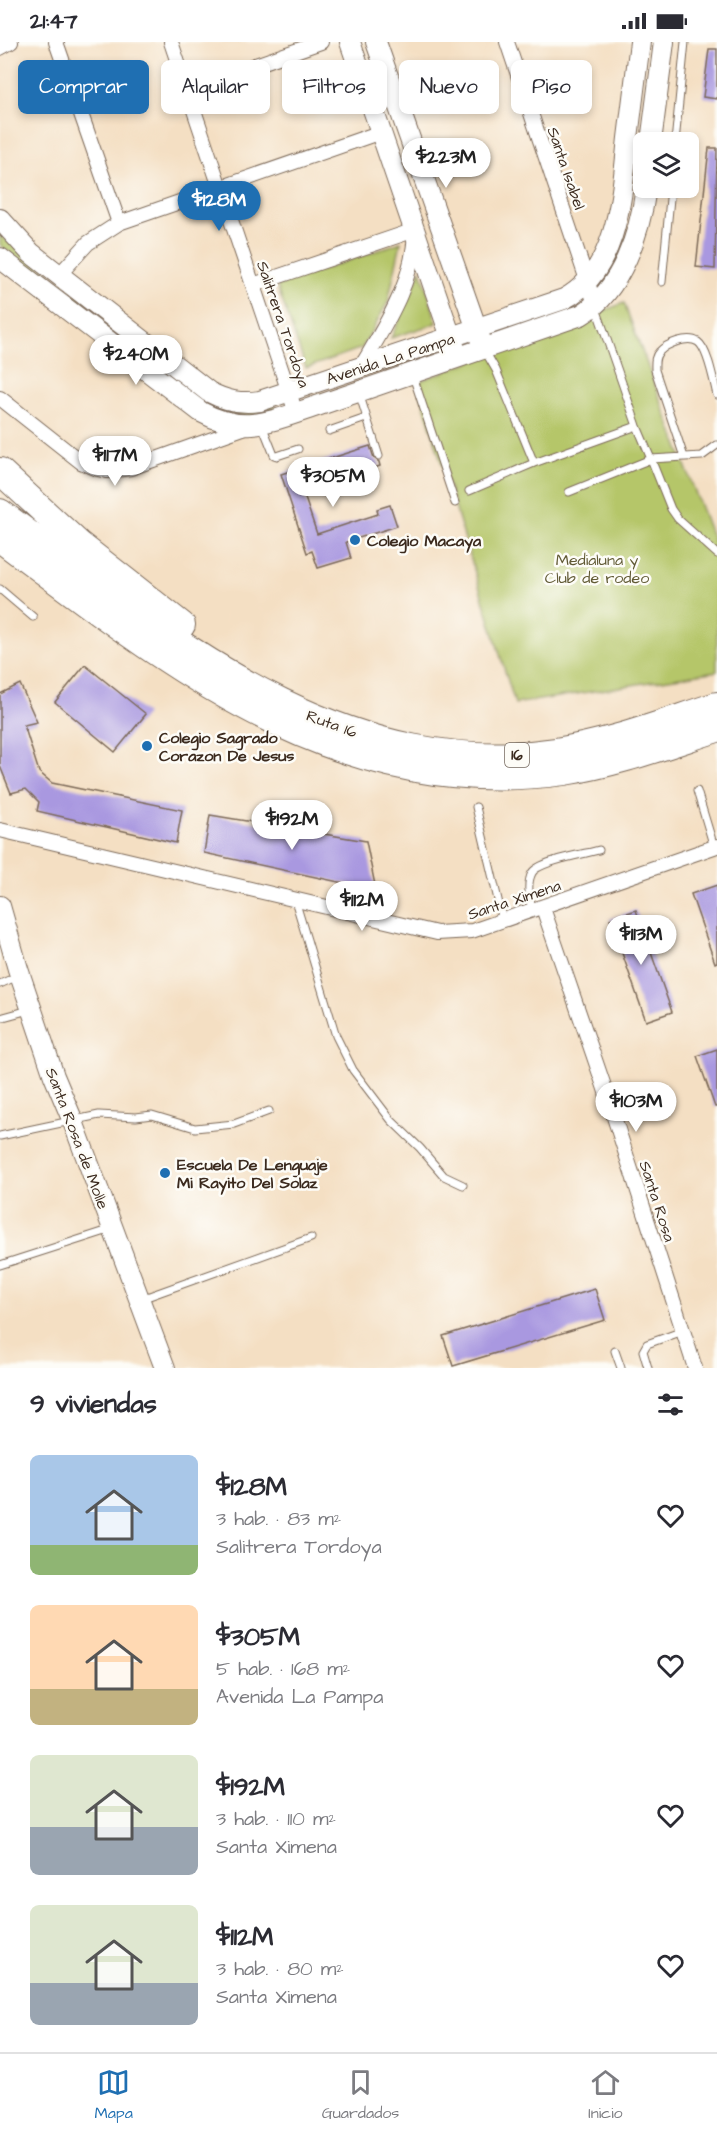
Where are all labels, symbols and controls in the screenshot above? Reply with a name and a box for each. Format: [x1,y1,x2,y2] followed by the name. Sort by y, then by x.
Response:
[30,6,78,37] text: 21:47
[18,60,149,114] chip: Comprar
[161,60,270,114] chip: Alquilar
[282,60,387,114] chip: Filtros
[399,60,499,114] chip: Nuevo
[511,60,592,114] chip: Piso
[542,124,590,213] street label: Santa Isabel
[633,132,699,198] map controls
[633,132,699,198] button: layers
[404,138,488,189] pin: $223M
[416,143,476,171] text: $223M
[177,181,261,232] pin: $128M
[192,186,246,214] text: $128M
[250,258,315,391] street label: Salitrera Tordoya
[323,328,457,390] street label: Avenida La Pampa
[94,335,178,386] pin: $240M
[103,340,169,368] text: $240M
[73,436,157,487] pin: $117M
[92,441,138,469] text: $117M
[291,457,375,508] pin: $305M
[301,462,365,490] text: $305M
[367,530,482,554] place label: Colegio Macaya
[348,533,362,547] marker: Colegio Macaya
[545,549,649,589] park label: Medialuna y Club de rodeo
[303,705,360,743] street label: Ruta 16
[159,727,294,767] place label: Colegio Sagrado Corazon De Jesus
[140,739,154,753] marker: Colegio Sagrado Corazon De Jesus
[505,743,529,767] road number: 16
[250,800,334,851] pin: $192M
[265,805,319,833] text: $192M
[465,875,564,925] street label: Santa Ximena
[320,881,404,932] pin: $112M
[340,886,384,914] text: $112M
[599,915,683,966] pin: $113M
[620,920,662,948] text: $113M
[40,1065,114,1212] street label: Santa Rosa de Molle
[594,1082,678,1133] pin: $103M
[609,1087,663,1115] text: $103M
[177,1154,328,1195] place label: Escuela De Lenguaje Mi Rayito Del Solaz
[634,1158,680,1245] street label: Santa Rosa
[158,1166,172,1180] marker: Escuela De Lenguaje Mi Rayito Del Solaz
[30,1386,157,1422] text: 9 viviendas
[654,1388,687,1421] icon: filters
[216,1469,287,1505] text: $128M
[78,1479,150,1551] icon: home
[654,1499,687,1532] icon: heart
[216,1505,341,1533] text: 3 hab. · 83 m²
[216,1533,382,1561] text: Salitrera Tordoya
[216,1619,300,1655] text: $305M
[78,1629,150,1701] icon: home
[654,1649,687,1682] icon: heart
[216,1655,350,1683] text: 5 hab. · 168 m²
[216,1683,383,1711] text: Avenida La Pampa
[216,1769,285,1805] text: $192M
[78,1779,150,1851] icon: home
[654,1799,687,1832] icon: heart
[216,1805,336,1833] text: 3 hab. · 110 m²
[216,1833,337,1861] text: Santa Ximena
[216,1919,274,1955] text: $112M
[78,1929,150,2001] icon: home
[654,1949,687,1982] icon: heart
[216,1955,344,1983] text: 3 hab. · 80 m²
[216,1983,337,2011] text: Santa Ximena
[94,2066,133,2124] tab: Mapa
[322,2066,399,2124] tab: Guardados
[588,2066,623,2124] tab: Inicio

